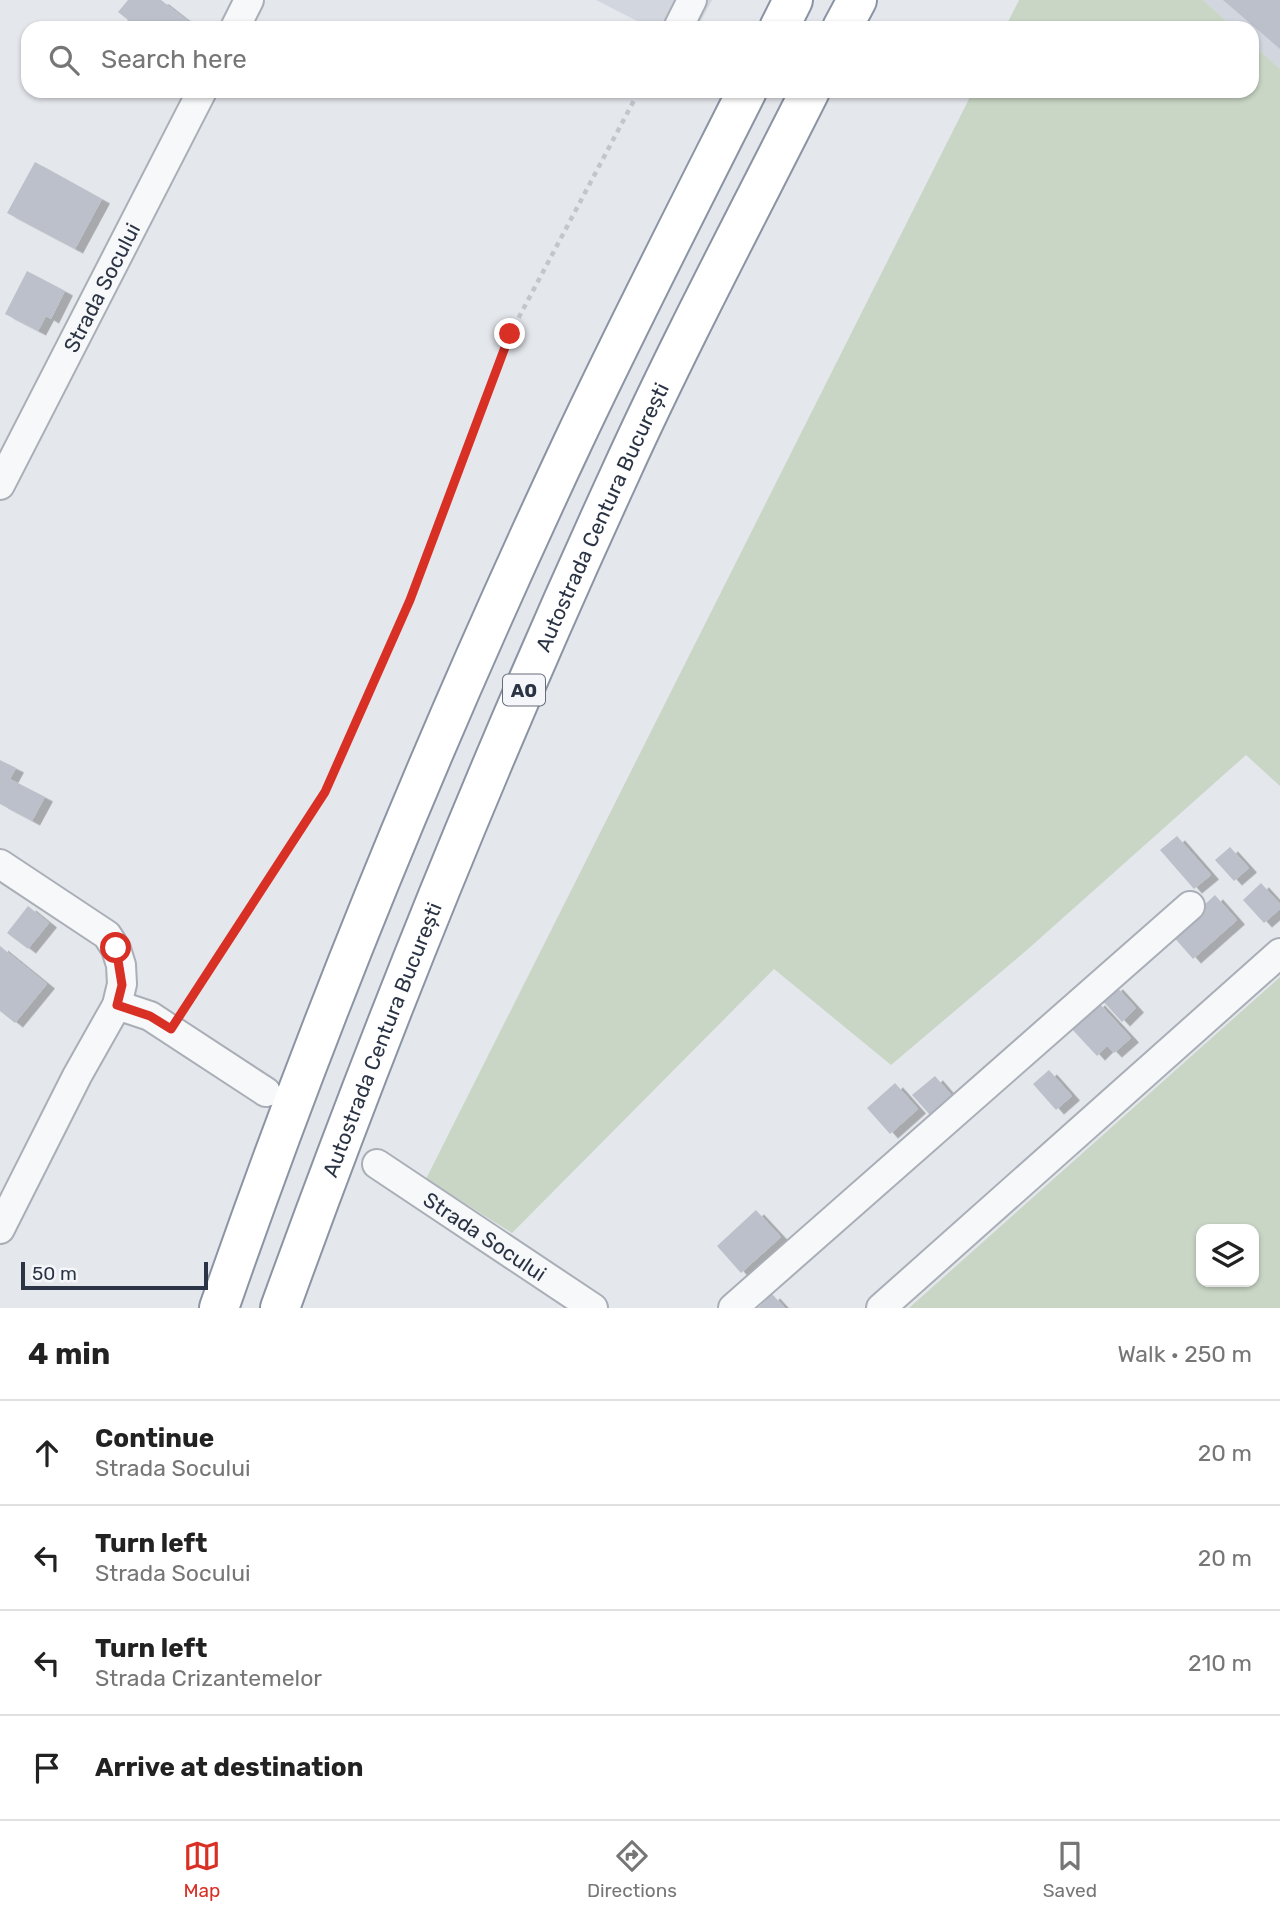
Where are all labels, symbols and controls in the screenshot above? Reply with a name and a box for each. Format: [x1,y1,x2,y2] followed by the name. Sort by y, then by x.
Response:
[21,21,1259,98] search box
[45,41,83,79] icon: search
[101,44,247,75] text: Search here
[58,218,145,356] street label: Strada Socului
[494,318,525,349] route end
[530,379,674,655] street label: Autostrada Centura București
[503,674,545,706] road number: A0
[317,899,446,1180] street label: Autostrada Centura București
[100,932,131,963] route start
[419,1186,551,1286] street label: Strada Socului
[1196,1224,1259,1287] map controls
[1196,1224,1259,1287] button: layers
[21,1259,208,1291] scale bar
[32,1262,77,1285] text: 50 m
[28,1336,110,1372] text: 4 min
[1117,1340,1252,1368] text: Walk · 250 m
[95,1423,214,1454] text: Continue
[28,1434,66,1472] icon: ahead
[1198,1439,1252,1467] text: 20 m
[95,1454,251,1482] text: Strada Socului
[95,1528,207,1559] text: Turn left
[28,1539,66,1577] icon: left
[1198,1544,1252,1572] text: 20 m
[95,1559,251,1587] text: Strada Socului
[95,1633,207,1664] text: Turn left
[28,1644,66,1682] icon: left
[1188,1649,1252,1677] text: 210 m
[95,1664,322,1692] text: Strada Crizantemelor
[28,1749,66,1787] icon: arrive
[95,1752,363,1783] text: Arrive at destination
[183,1837,221,1902] tab: Map
[587,1837,677,1902] tab: Directions
[1043,1837,1097,1902] tab: Saved

